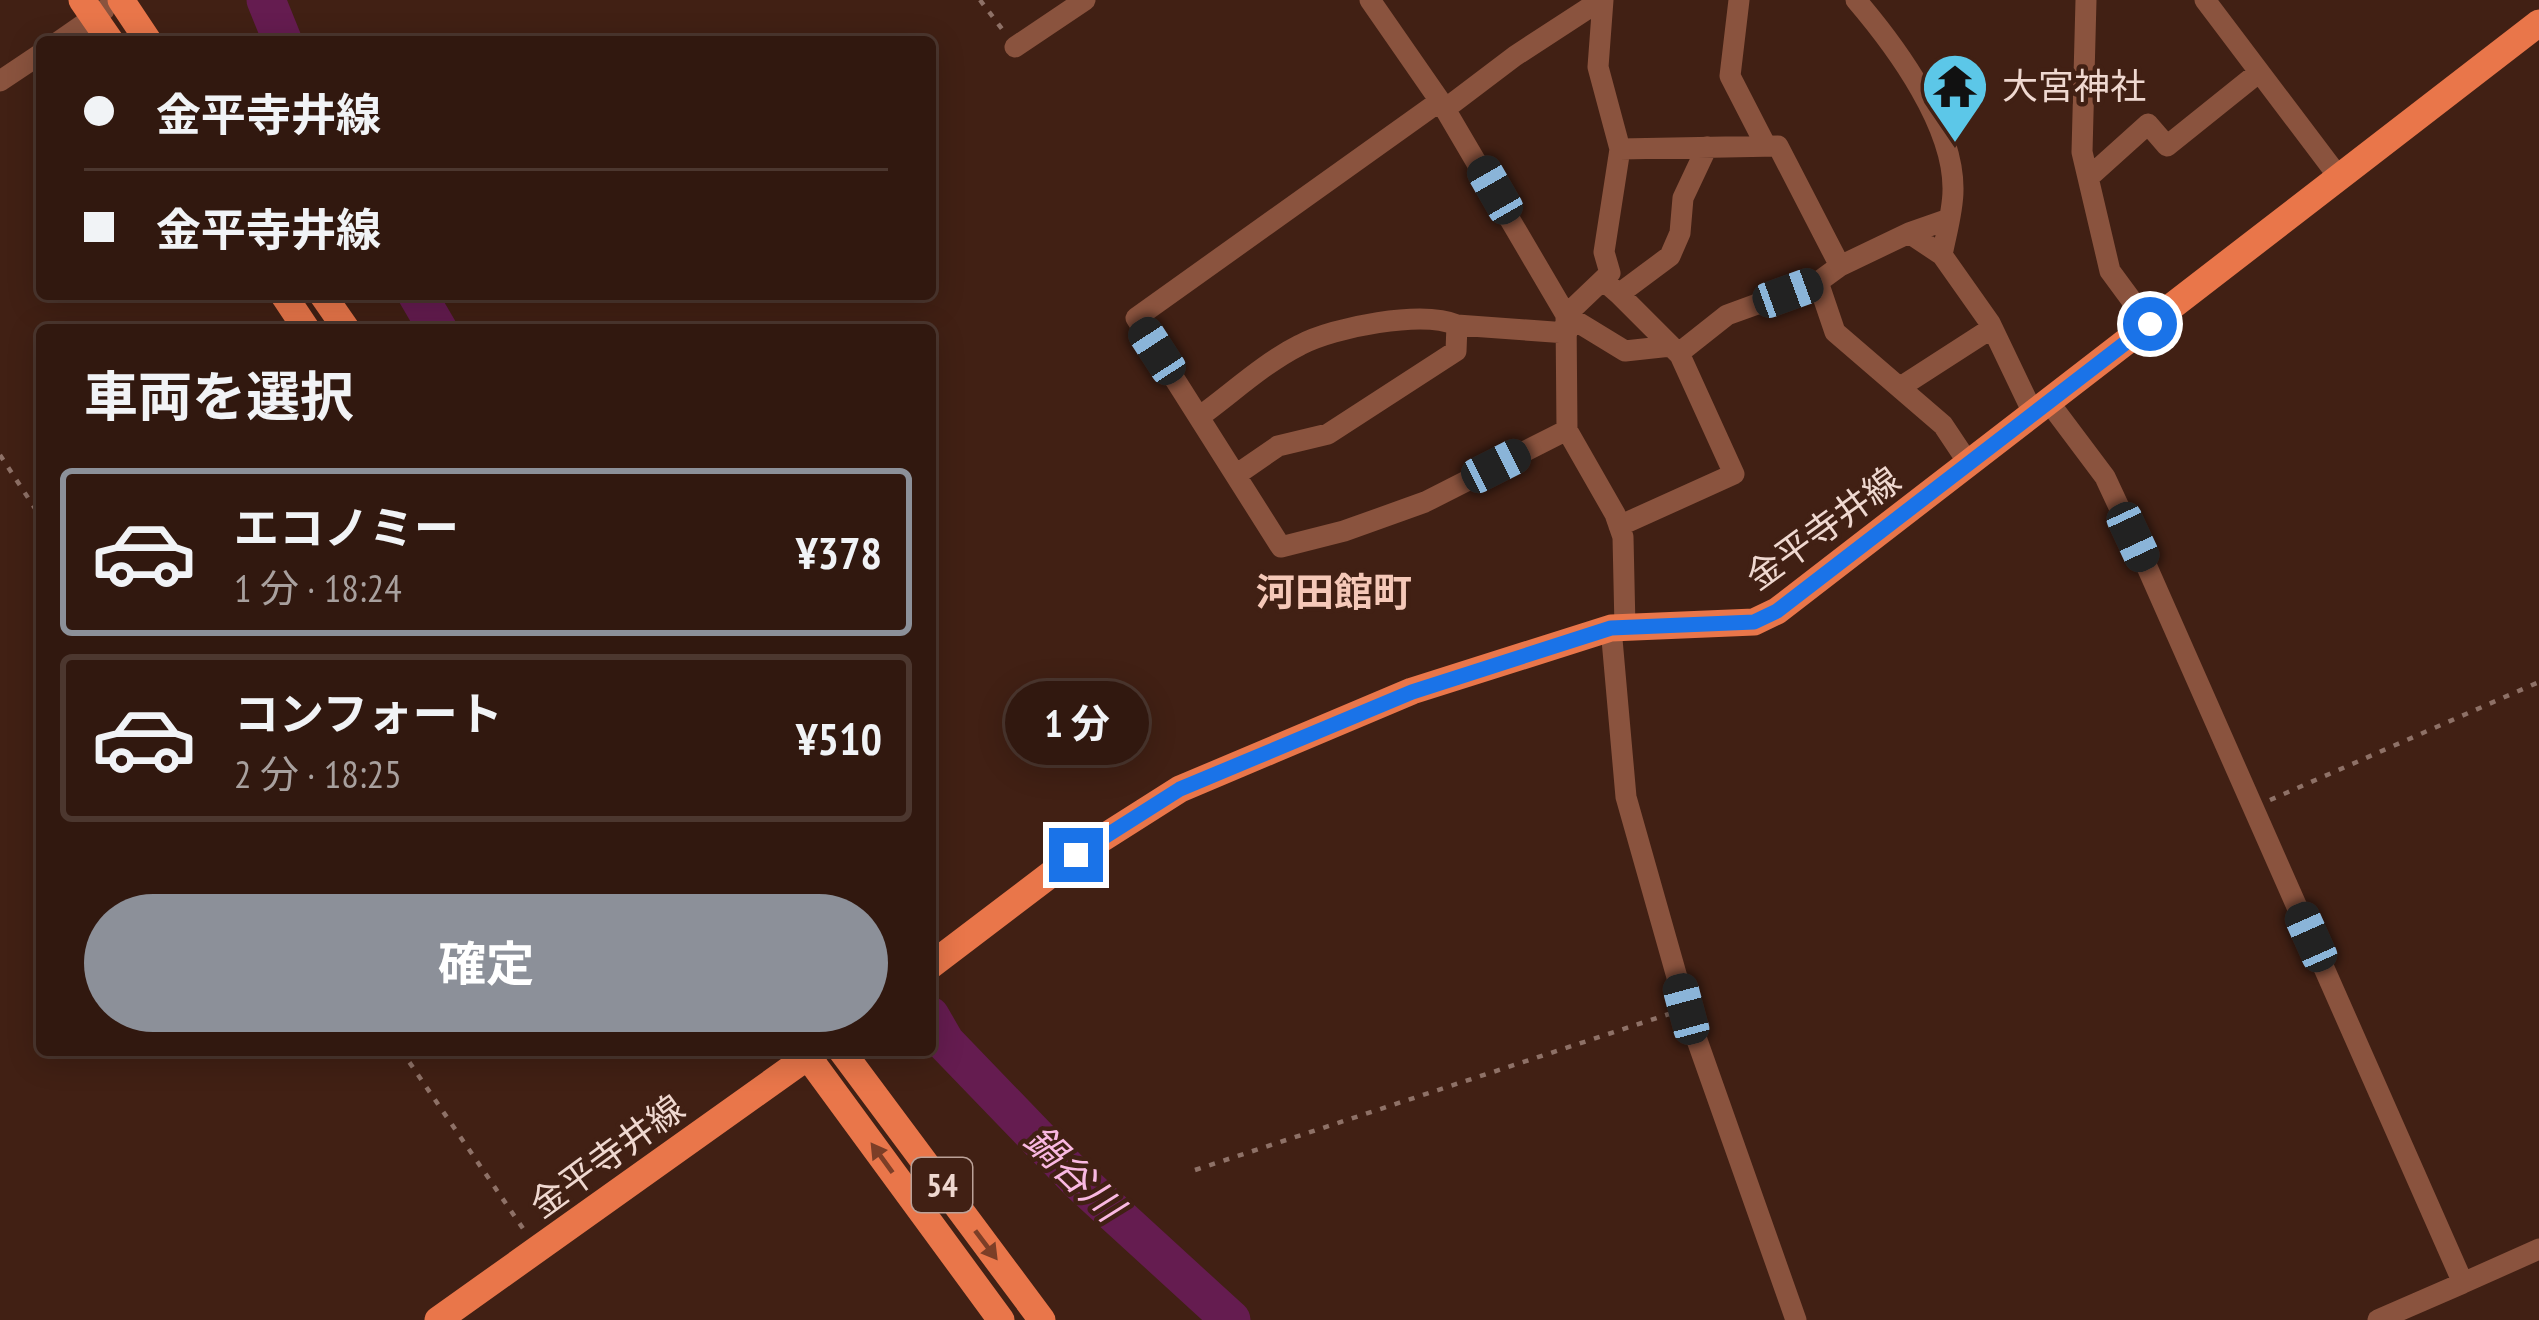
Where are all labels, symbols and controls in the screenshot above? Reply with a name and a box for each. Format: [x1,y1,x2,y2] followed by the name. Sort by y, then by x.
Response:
[1920,51,1990,145] temple icon: 大宮神社
[2002,62,2146,109] place label: 大宮神社
[156,85,381,143] text: 金平寺井線
[1461,150,1529,230] car
[156,200,381,258] text: 金平寺井線
[1748,264,1828,322] car
[2123,297,2177,351] route start
[1122,311,1192,391] car
[84,361,354,431] text: 車両を選択
[1456,434,1536,498] car
[1736,456,1909,600] street label: 金平寺井線
[2101,497,2165,577] car
[90,498,198,606] icon: car
[234,498,459,556] text: エコノミー
[796,523,882,581] text: ¥378
[234,562,402,613] text: 1 分 · 18:24
[1256,566,1412,617] district label: 河田館町
[1004,681,1148,765] callout: 1 分
[90,684,198,792] icon: car
[234,684,503,742] text: コンフォート
[1044,697,1110,748] text: 1 分
[796,709,882,767] text: ¥510
[234,748,402,799] text: 2 分 · 18:25
[1049,828,1103,882] route end
[84,894,888,1032] button: 確定
[2280,897,2342,977] car
[1659,970,1713,1048] car
[520,1084,693,1228] street label: 金平寺井線
[1015,1114,1137,1234] water label: 鍋谷川
[871,1142,894,1174] one-way arrow
[912,1158,972,1212] road number: 54
[974,1229,998,1261] one-way arrow

